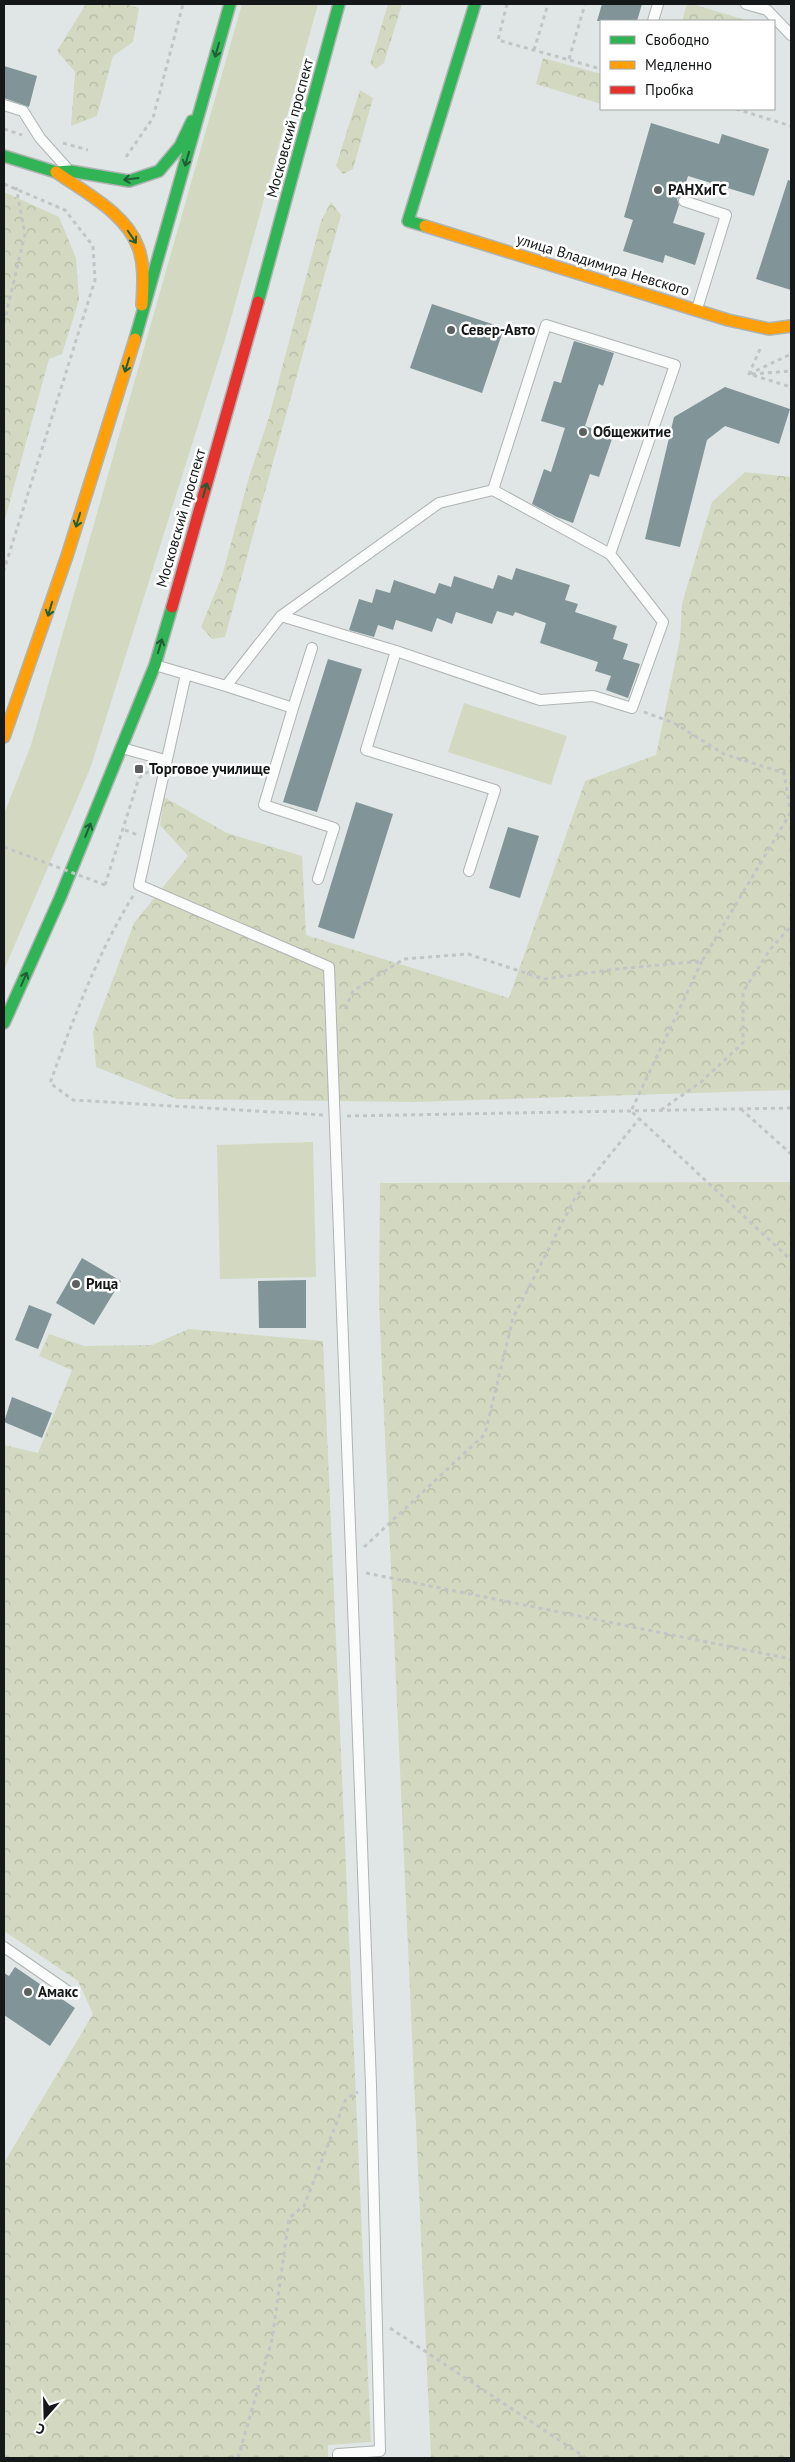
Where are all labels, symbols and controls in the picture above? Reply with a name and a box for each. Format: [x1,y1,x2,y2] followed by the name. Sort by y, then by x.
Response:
[600,20,775,110] legend
[645,30,709,49] text: Свободно
[212,41,222,57] one-way arrow
[645,55,712,74] text: Медленно
[262,56,317,200] street label: Московский проспект
[645,80,694,99] text: Пробка
[181,151,191,167] one-way arrow
[123,174,139,184] one-way arrow
[668,180,727,199] place label: РАНХиГС
[652,184,664,196] marker: РАНХиГС
[514,229,692,300] street label: улица Владимира Невского
[127,230,137,244] one-way arrow
[461,320,535,339] place label: Север-Авто
[445,324,457,336] marker: Север-Авто
[122,356,131,372] one-way arrow
[593,422,671,441] place label: Общежитие
[577,426,589,438] marker: Общежитие
[152,446,209,589] street label: Московский проспект
[201,482,211,498] one-way arrow
[73,511,83,527] one-way arrow
[45,601,54,616] one-way arrow
[156,638,166,654] one-way arrow
[149,759,271,778] place label: Торговое училище
[133,763,145,775] marker: Торговое училище
[84,822,93,837] one-way arrow
[19,972,29,987] one-way arrow
[86,1274,118,1293] place label: Рица
[70,1278,82,1290] marker: Рица
[38,1982,79,2001] place label: Амакс
[22,1986,34,1998] marker: Амакс
[20,2392,70,2442] north arrow
[34,2419,47,2439] text: С

